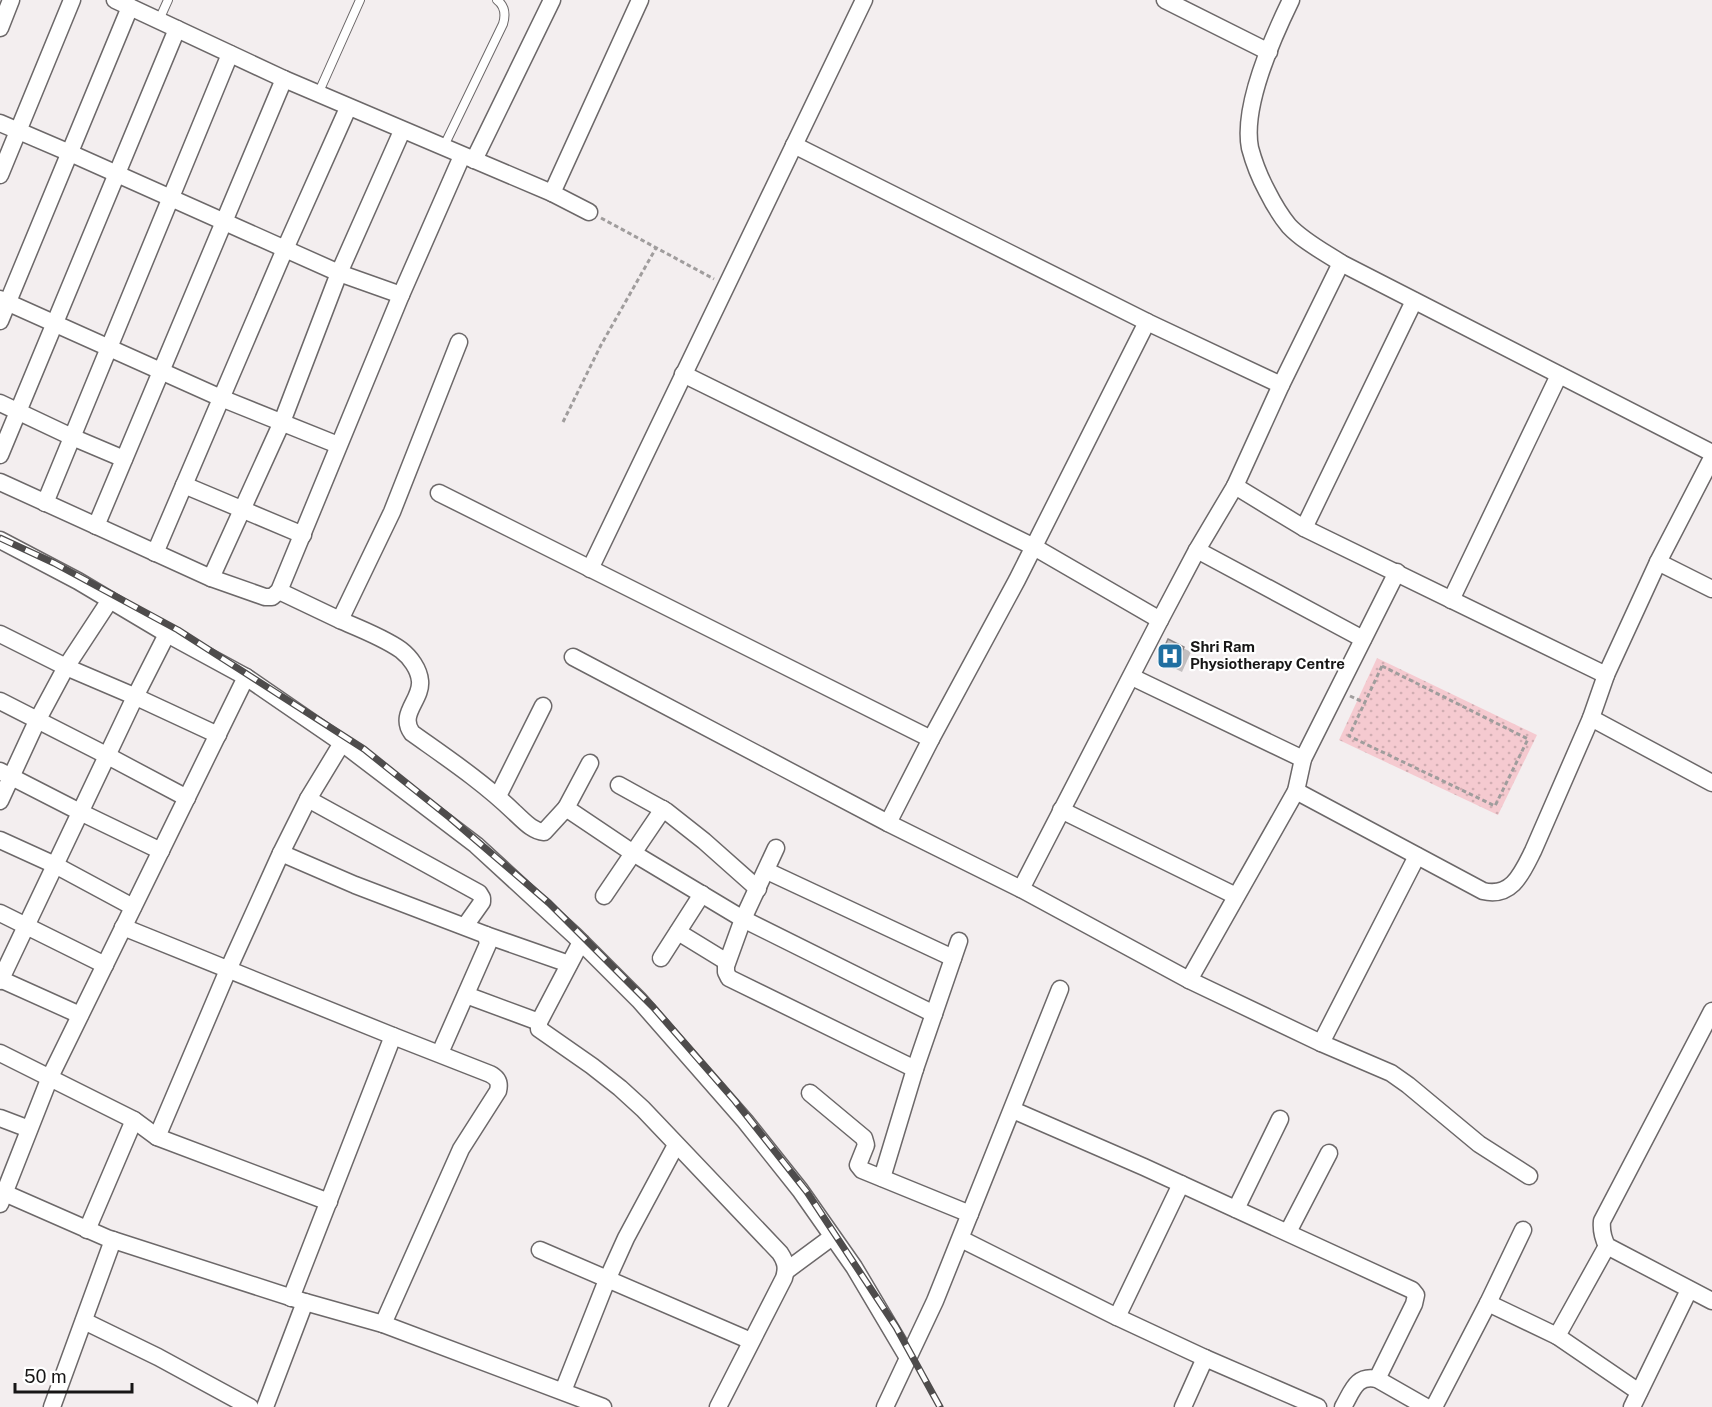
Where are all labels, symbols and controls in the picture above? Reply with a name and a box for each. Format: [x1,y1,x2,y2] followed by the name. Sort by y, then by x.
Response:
[1190,638,1345,672] place label: Shri Ram Physiotherapy Centre
[1155,641,1185,671] hospital icon: Shri Ram Physiotherapy Centre
[15,1356,132,1394] scale bar
[24,1366,67,1387] text: 50 m

